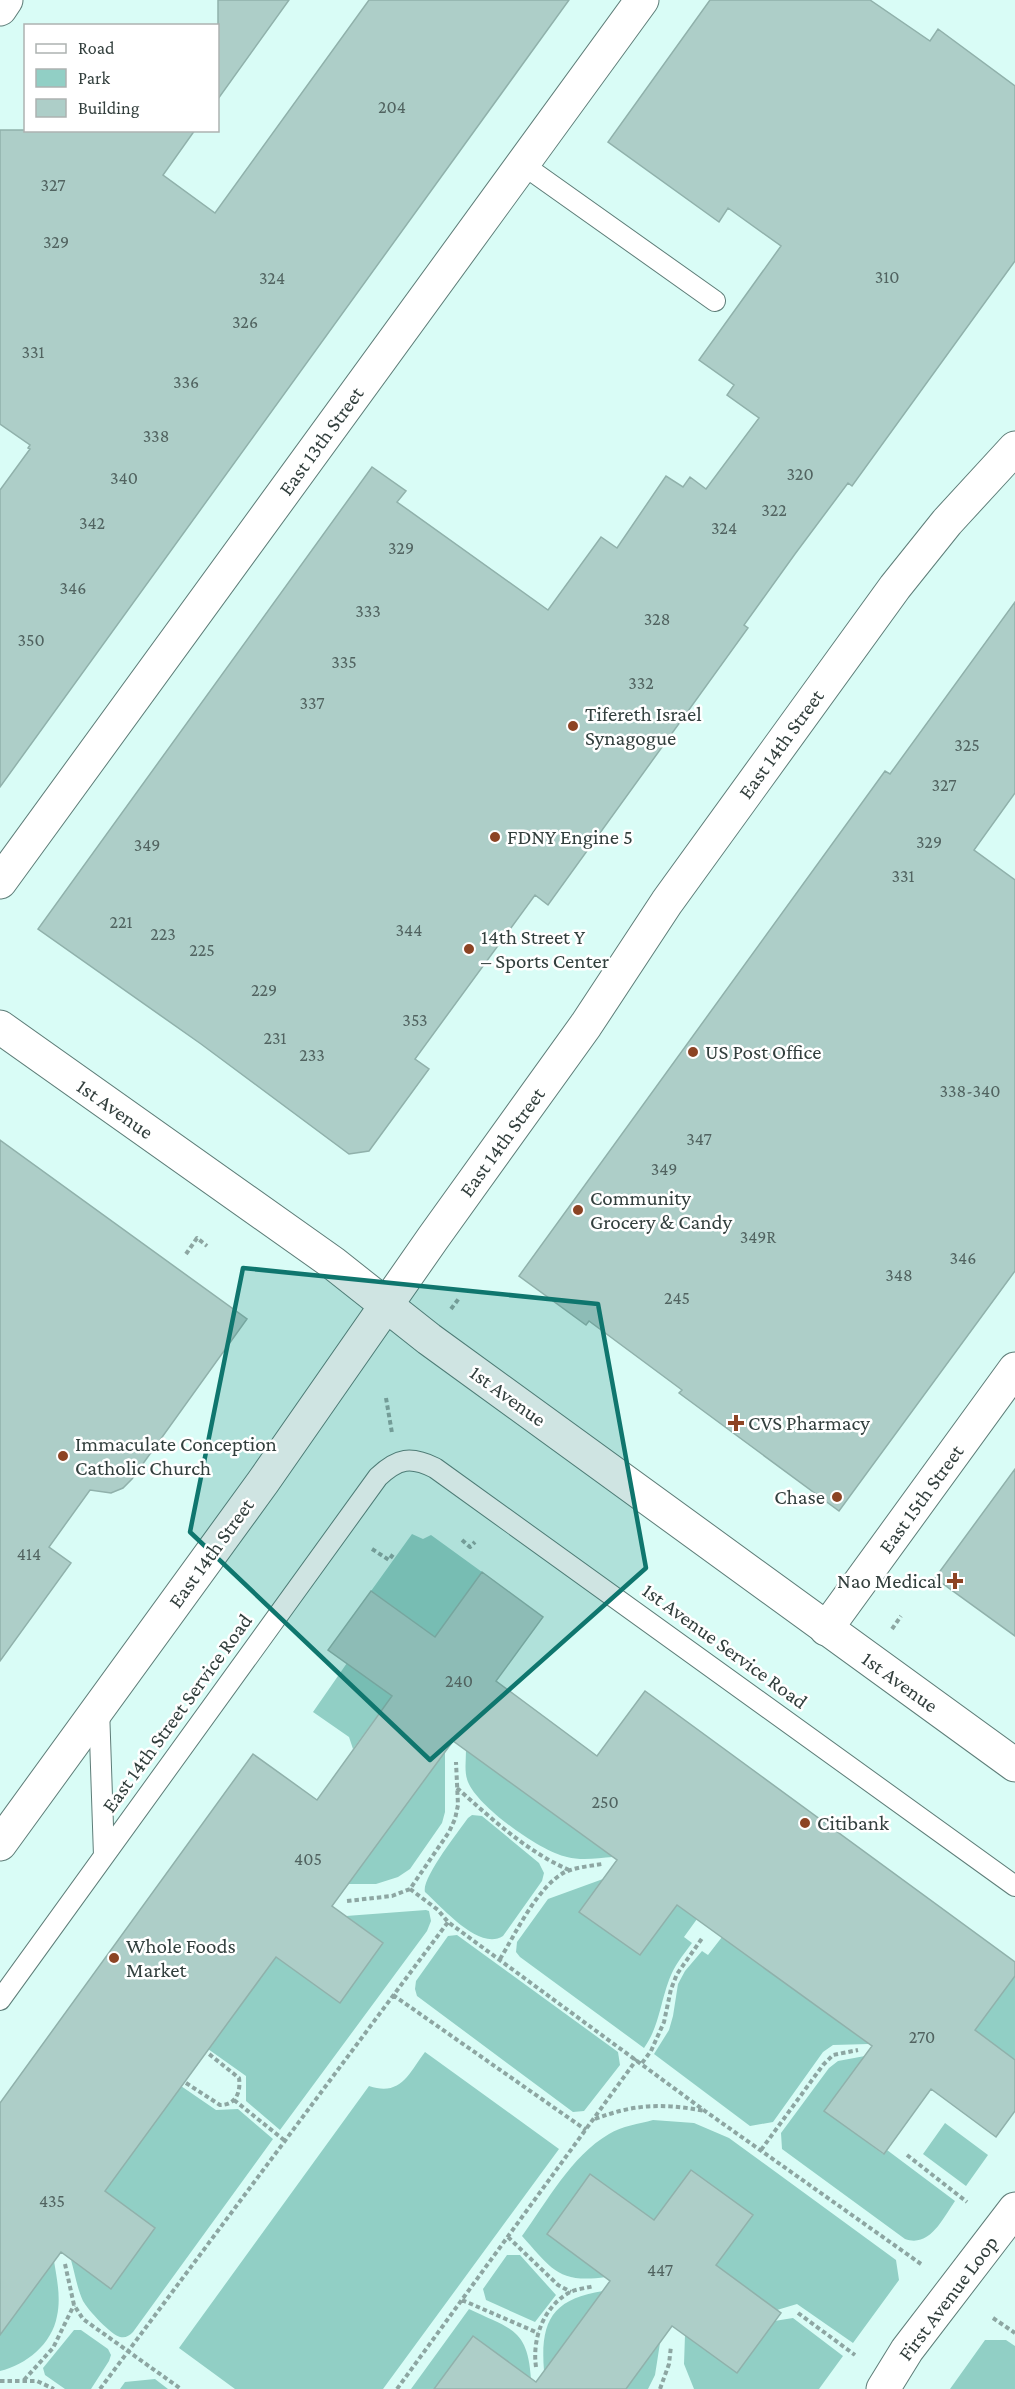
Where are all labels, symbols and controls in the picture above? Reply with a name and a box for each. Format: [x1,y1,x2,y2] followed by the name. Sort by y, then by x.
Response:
[24,24,219,132] legend
[78,38,115,58] text: Road
[78,68,110,88] text: Park
[378,97,406,117] house number: 204
[78,98,140,118] text: Building
[40,175,66,195] house number: 327
[43,232,69,252] house number: 329
[875,267,899,287] house number: 310
[259,268,285,288] house number: 324
[232,312,258,332] house number: 326
[22,342,45,362] house number: 331
[173,372,199,392] house number: 336
[274,381,369,500] street label: East 13th Street
[143,426,169,446] house number: 338
[786,464,814,484] house number: 320
[110,468,138,488] house number: 340
[761,500,787,520] house number: 322
[79,513,105,533] house number: 342
[711,518,737,538] house number: 324
[388,538,414,558] house number: 329
[60,578,86,598] house number: 346
[355,601,381,621] house number: 333
[644,609,670,629] house number: 328
[17,630,45,650] house number: 350
[331,652,357,672] house number: 335
[628,673,654,693] house number: 332
[733,684,829,803] street label: East 14th Street
[299,693,325,713] house number: 337
[585,702,702,750] place label: Tifereth Israel Synagogue
[566,719,580,733] marker: Tifereth Israel Synagogue
[954,735,980,755] house number: 325
[931,775,957,795] house number: 327
[507,825,633,849] place label: FDNY Engine 5
[488,830,502,844] marker: FDNY Engine 5
[916,832,942,852] house number: 329
[134,835,160,855] house number: 349
[892,866,915,886] house number: 331
[109,912,133,932] house number: 221
[396,920,422,940] house number: 344
[150,924,176,944] house number: 223
[481,925,610,973] place label: 14th Street Y – Sports Center
[189,940,215,960] house number: 225
[462,942,476,956] marker: 14th Street Y – Sports Center
[251,980,277,1000] house number: 229
[402,1010,428,1030] house number: 353
[263,1028,287,1048] house number: 231
[705,1040,821,1064] place label: US Post Office
[299,1045,325,1065] house number: 233
[686,1045,700,1059] marker: US Post Office
[72,1074,158,1144] street label: 1st Avenue
[940,1081,1000,1101] house number: 338-340
[454,1082,550,1201] street label: East 14th Street
[686,1129,712,1149] house number: 347
[651,1159,677,1179] house number: 349
[590,1186,733,1234] place label: Community Grocery & Candy
[571,1203,585,1217] marker: Community Grocery & Candy
[740,1227,777,1247] house number: 349R
[950,1248,976,1268] house number: 346
[885,1265,913,1285] house number: 348
[664,1288,690,1308] house number: 245
[465,1360,551,1432] street label: 1st Avenue
[748,1411,870,1435] place label: CVS Pharmacy
[729,1416,743,1430] marker: CVS Pharmacy
[75,1432,277,1480] place label: Immaculate Conception Catholic Church
[874,1439,969,1558] street label: East 15th Street
[56,1449,70,1463] marker: Immaculate Conception Catholic Church
[774,1485,825,1509] place label: Chase
[830,1490,844,1504] marker: Chase
[163,1493,259,1612] street label: East 14th Street
[17,1544,41,1564] house number: 414
[837,1569,942,1593] place label: Nao Medical
[946,1572,964,1590] marker: Nao Medical
[638,1578,812,1714] street label: 1st Avenue Service Road
[97,1609,257,1817] street label: East 14th Street Service Road
[857,1646,943,1718] street label: 1st Avenue
[445,1671,473,1691] house number: 240
[591,1792,619,1812] house number: 250
[817,1811,889,1835] place label: Citibank
[798,1816,812,1830] marker: Citibank
[294,1849,322,1869] house number: 405
[126,1934,236,1982] place label: Whole Foods Market
[107,1951,121,1965] marker: Whole Foods Market
[909,2027,935,2047] house number: 270
[39,2191,65,2211] house number: 435
[893,2231,1003,2365] street label: First Avenue Loop
[647,2260,673,2280] house number: 447

